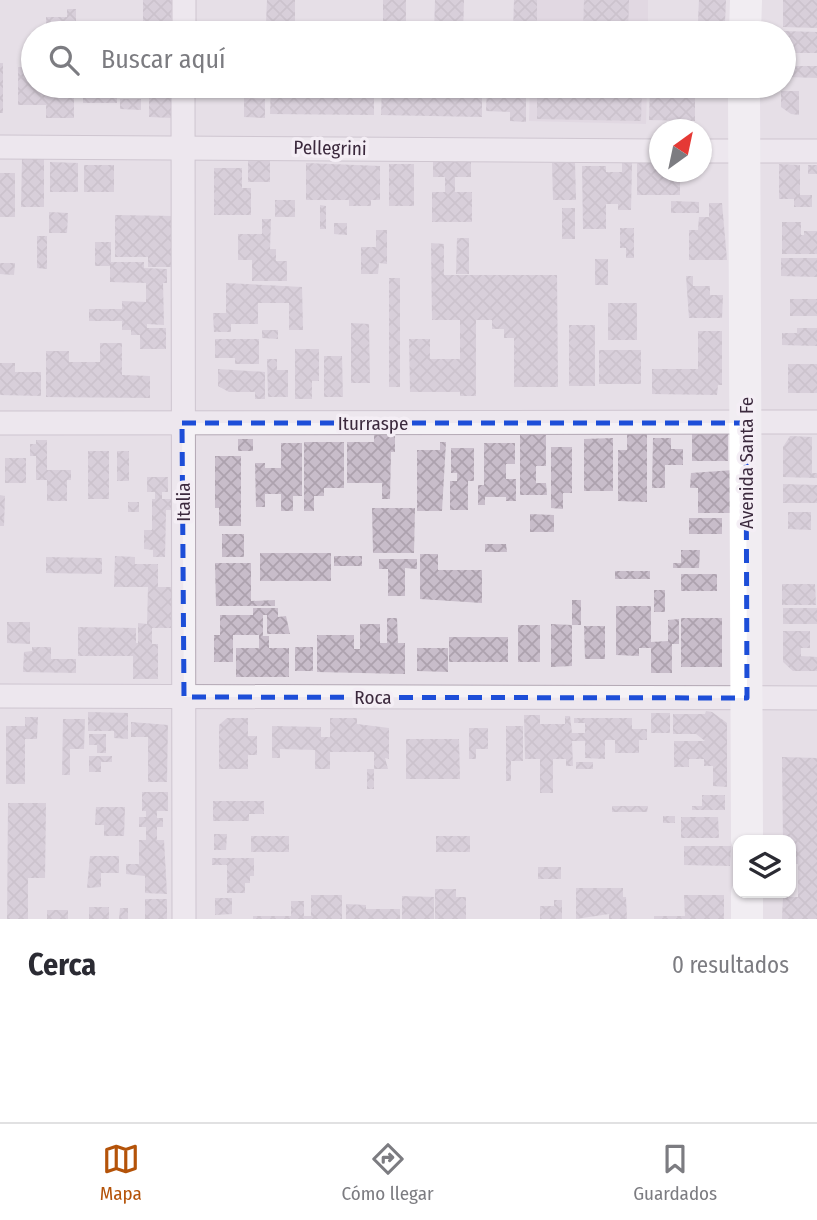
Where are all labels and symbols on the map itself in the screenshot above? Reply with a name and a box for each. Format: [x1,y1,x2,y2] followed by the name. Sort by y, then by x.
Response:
[649,119,712,182] north arrow
[293,136,367,160] street label: Pellegrini
[735,397,758,529] street label: Avenida Santa Fe
[338,412,408,435] street label: Iturraspe
[172,482,195,522] street label: Italia
[354,686,392,709] street label: Roca

